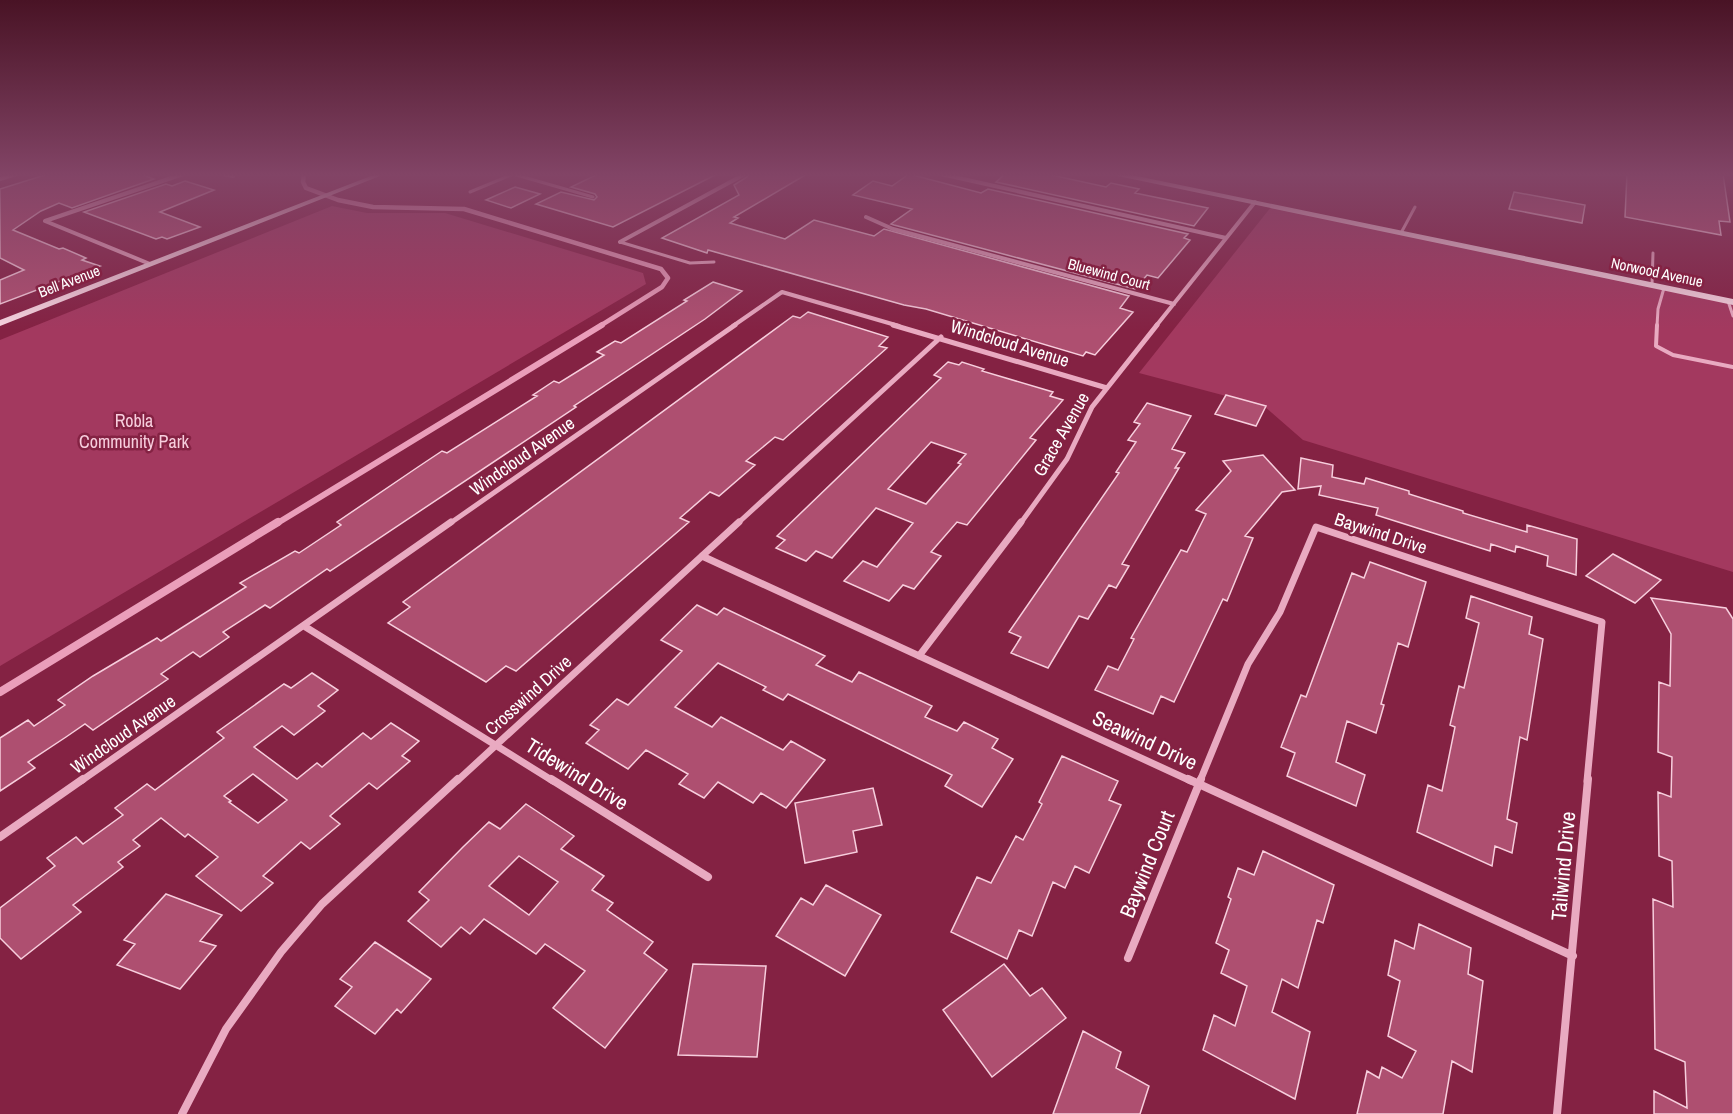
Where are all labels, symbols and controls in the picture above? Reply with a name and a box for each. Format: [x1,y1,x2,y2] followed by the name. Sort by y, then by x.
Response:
[1609,252,1705,292] street label: Norwood Avenue
[1066,253,1153,295] street label: Bluewind Court
[35,260,103,302] street label: Bell Avenue
[948,313,1072,373] street label: Windcloud Avenue
[1027,387,1095,481] street label: Grace Avenue
[79,408,190,454] park label: Robla Community Park
[465,411,579,501] street label: Windcloud Avenue
[1331,506,1431,560] street label: Baywind Drive
[479,649,577,741] street label: Crosswind Drive
[66,689,180,779] street label: Windcloud Avenue
[1088,703,1202,777] street label: Seawind Drive
[520,731,634,817] street label: Tidewind Drive
[1112,806,1182,922] street label: Baywind Court
[1544,810,1582,922] street label: Tailwind Drive

